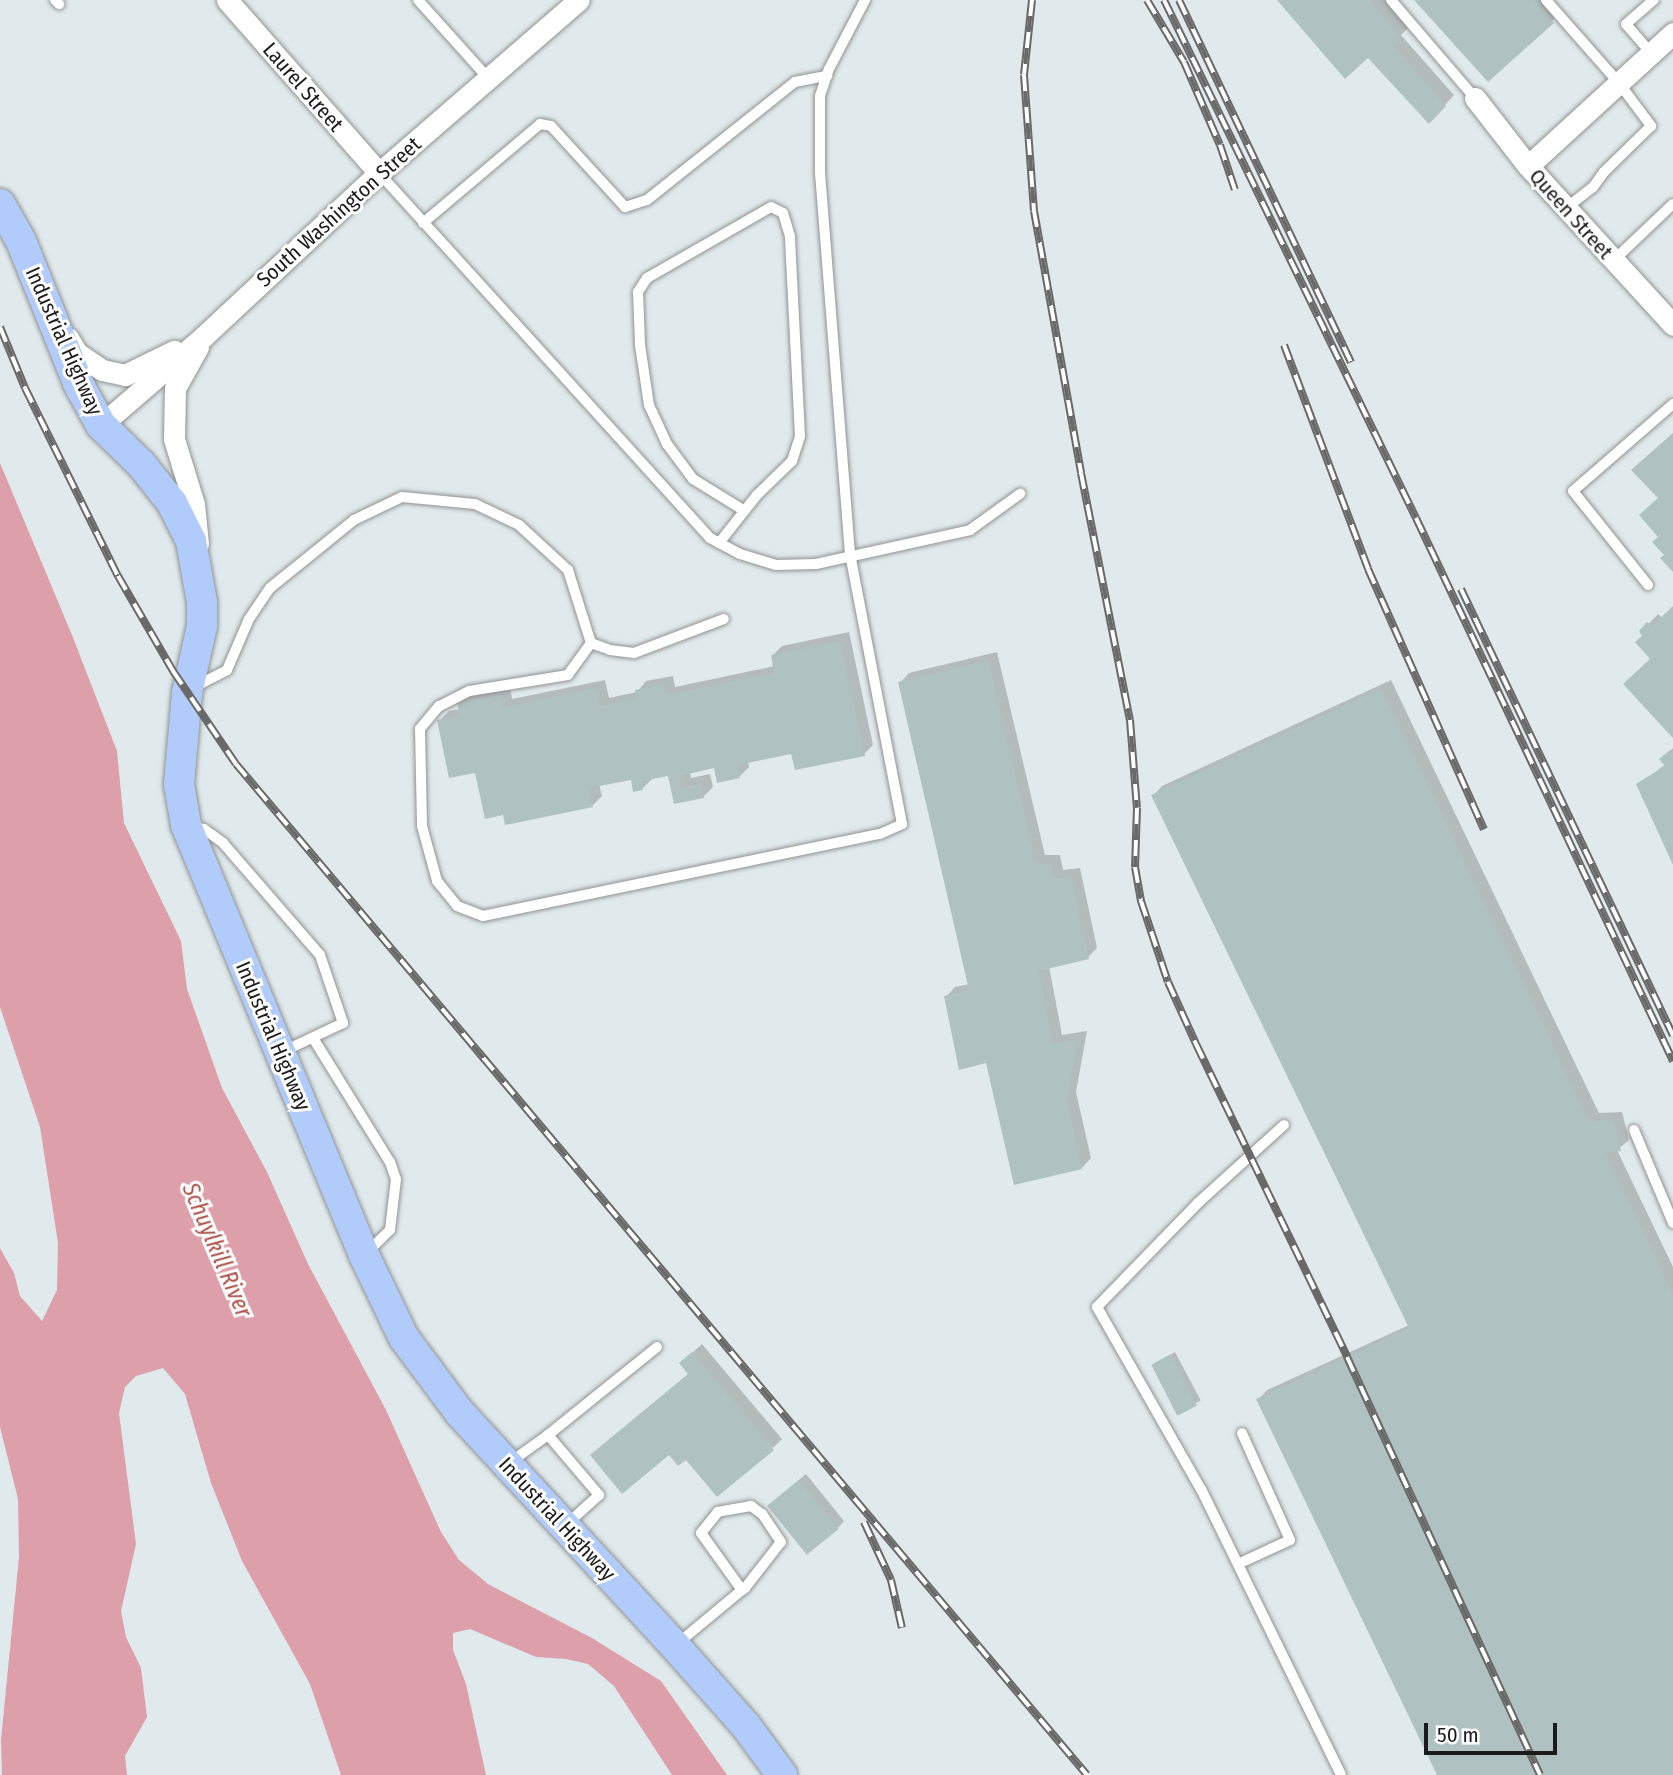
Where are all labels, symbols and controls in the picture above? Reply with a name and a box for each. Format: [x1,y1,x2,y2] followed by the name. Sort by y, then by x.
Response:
[258,37,348,137] street label: Laurel Street
[252,132,426,292] street label: South Washington Street
[1524,164,1618,264] street label: Queen Street
[20,263,108,419] street label: Industrial Highway
[230,958,316,1114] street label: Industrial Highway
[176,1179,258,1321] water label: Schuylkill River
[493,1452,621,1586] street label: Industrial Highway
[1428,1708,1561,1752] scale bar
[1437,1722,1479,1748] text: 50 m

